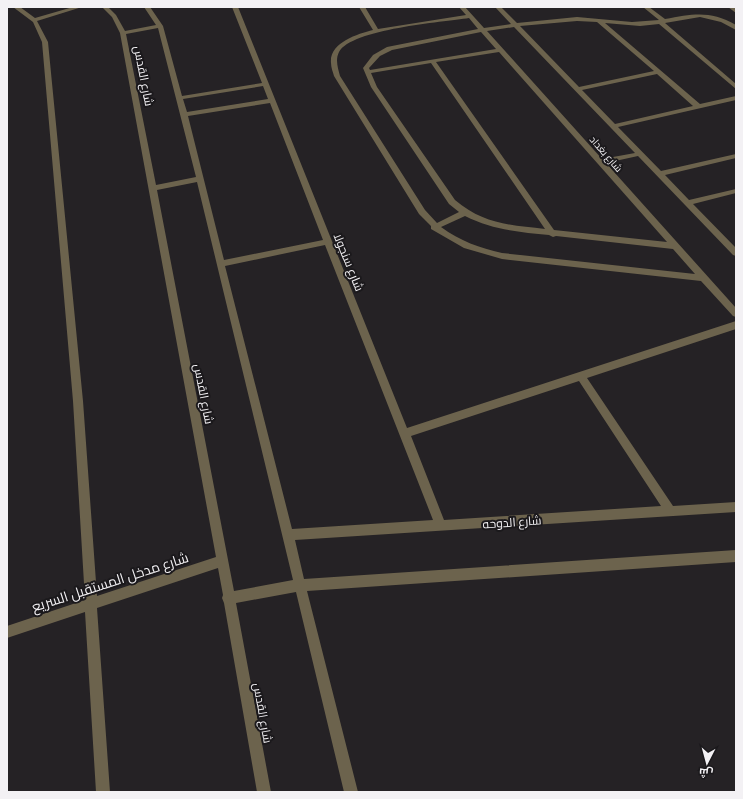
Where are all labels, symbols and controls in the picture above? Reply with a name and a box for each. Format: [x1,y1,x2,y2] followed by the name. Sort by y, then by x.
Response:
[130,45,157,108] street label: شارع القدس
[587,133,625,175] street label: شارع بغداد
[330,231,367,294] street label: شارع سنجولا
[190,363,217,426] street label: شارع القدس
[482,512,542,533] street label: شارع الدوحه
[29,548,191,616] street label: شارع مدخل المستقبل السريع
[249,682,276,745] street label: شارع القدس
[687,743,727,783] north arrow
[698,765,714,781] text: ش

